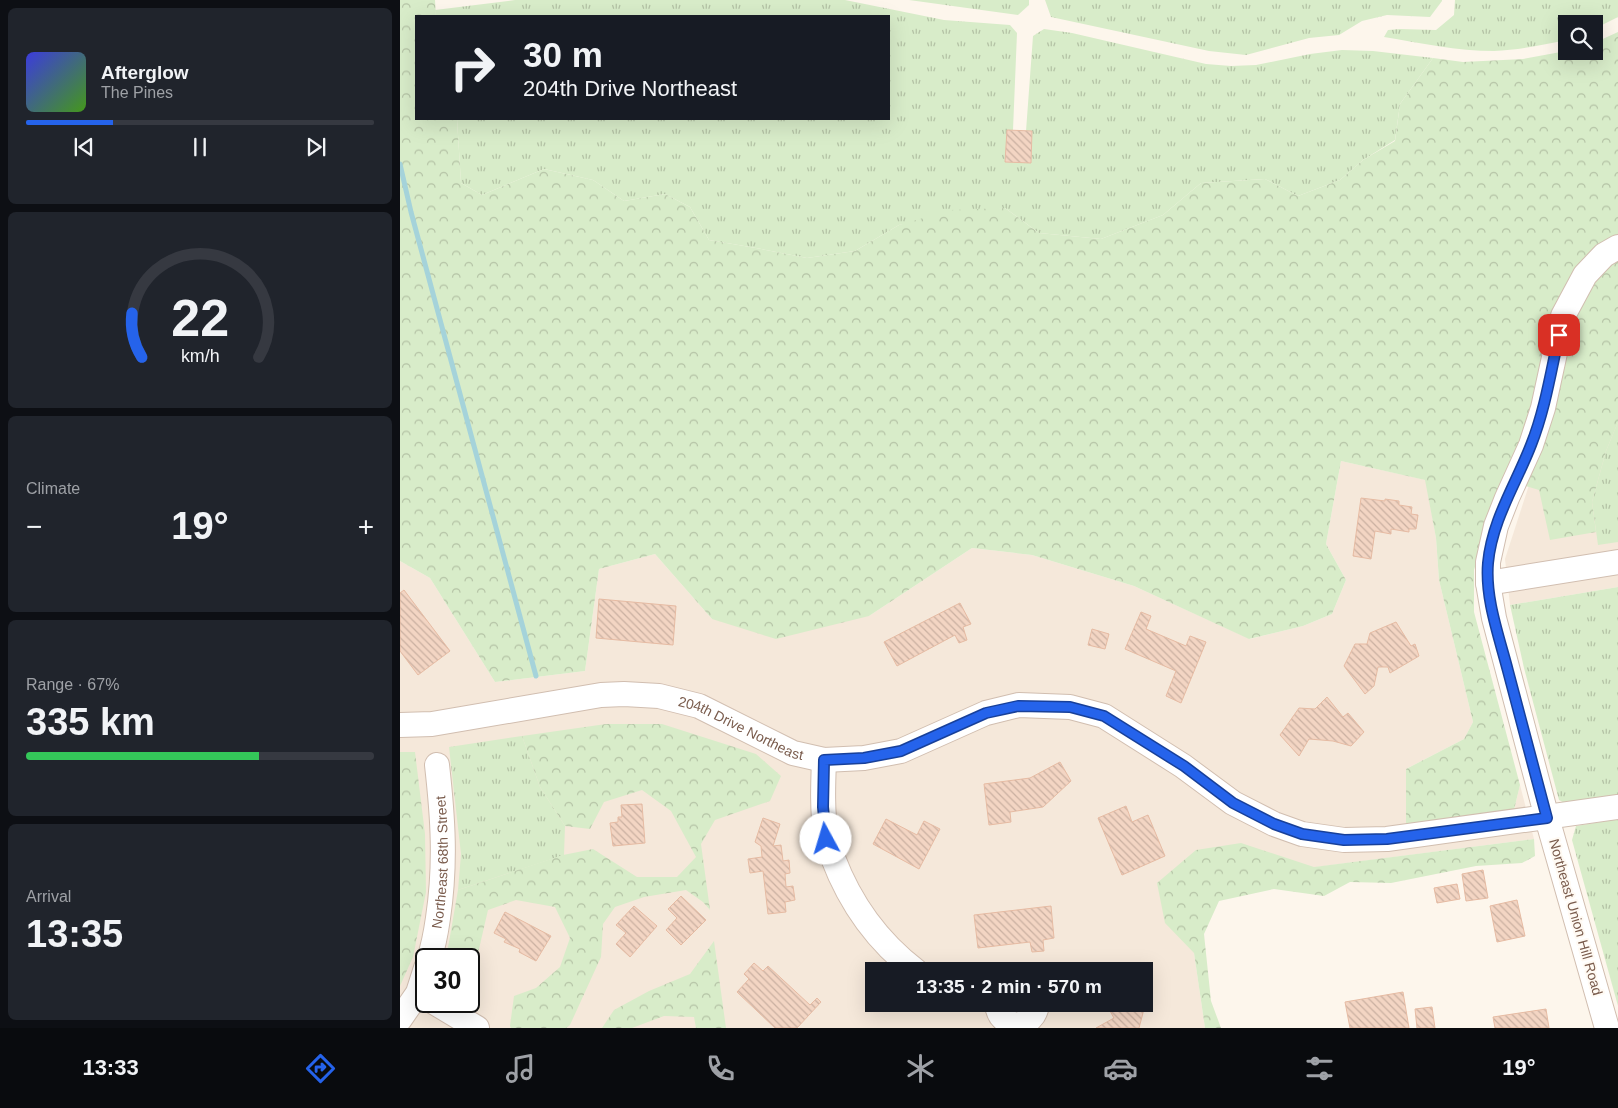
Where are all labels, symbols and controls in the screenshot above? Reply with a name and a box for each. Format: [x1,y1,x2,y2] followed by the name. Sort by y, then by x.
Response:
[1558,15,1603,60] map controls
[1558,15,1603,60] button: search
[440,35,505,100] icon: right
[523,35,603,74] text: 30 m
[101,62,189,83] text: Afterglow
[523,76,737,101] text: 204th Drive Northeast
[101,84,173,101] text: The Pines
[70,133,98,161] icon: previous
[186,133,214,161] icon: pause
[302,133,330,161] icon: next
[171,289,229,347] text: 22
[1538,314,1580,356] pin
[1545,321,1573,349] icon: arrive
[181,346,219,366] text: km/h
[26,480,80,497] text: Climate
[171,505,229,547] text: 19°
[26,511,42,542] text: −
[358,511,374,542] text: +
[26,676,119,693] text: Range · 67%
[677,693,805,763] street label: 204th Drive Northeast
[26,701,155,743] text: 335 km
[429,795,451,930] street label: Northeast 68th Street
[799,812,851,864] position arrow
[1546,837,1606,997] street label: Northeast Union Hill Road
[26,888,71,905] text: Arrival
[26,913,123,955] text: 13:35
[415,948,480,1013] speed limit sign: 30
[916,976,1102,997] text: 13:35 · 2 min · 570 m
[303,1051,338,1086] icon: directions
[503,1051,538,1086] icon: music
[703,1051,738,1086] icon: phone
[903,1051,938,1086] icon: climate
[1103,1051,1138,1086] icon: car
[1302,1051,1337,1086] icon: filters
[82,1055,139,1080] text: 13:33
[1502,1055,1536,1080] text: 19°

